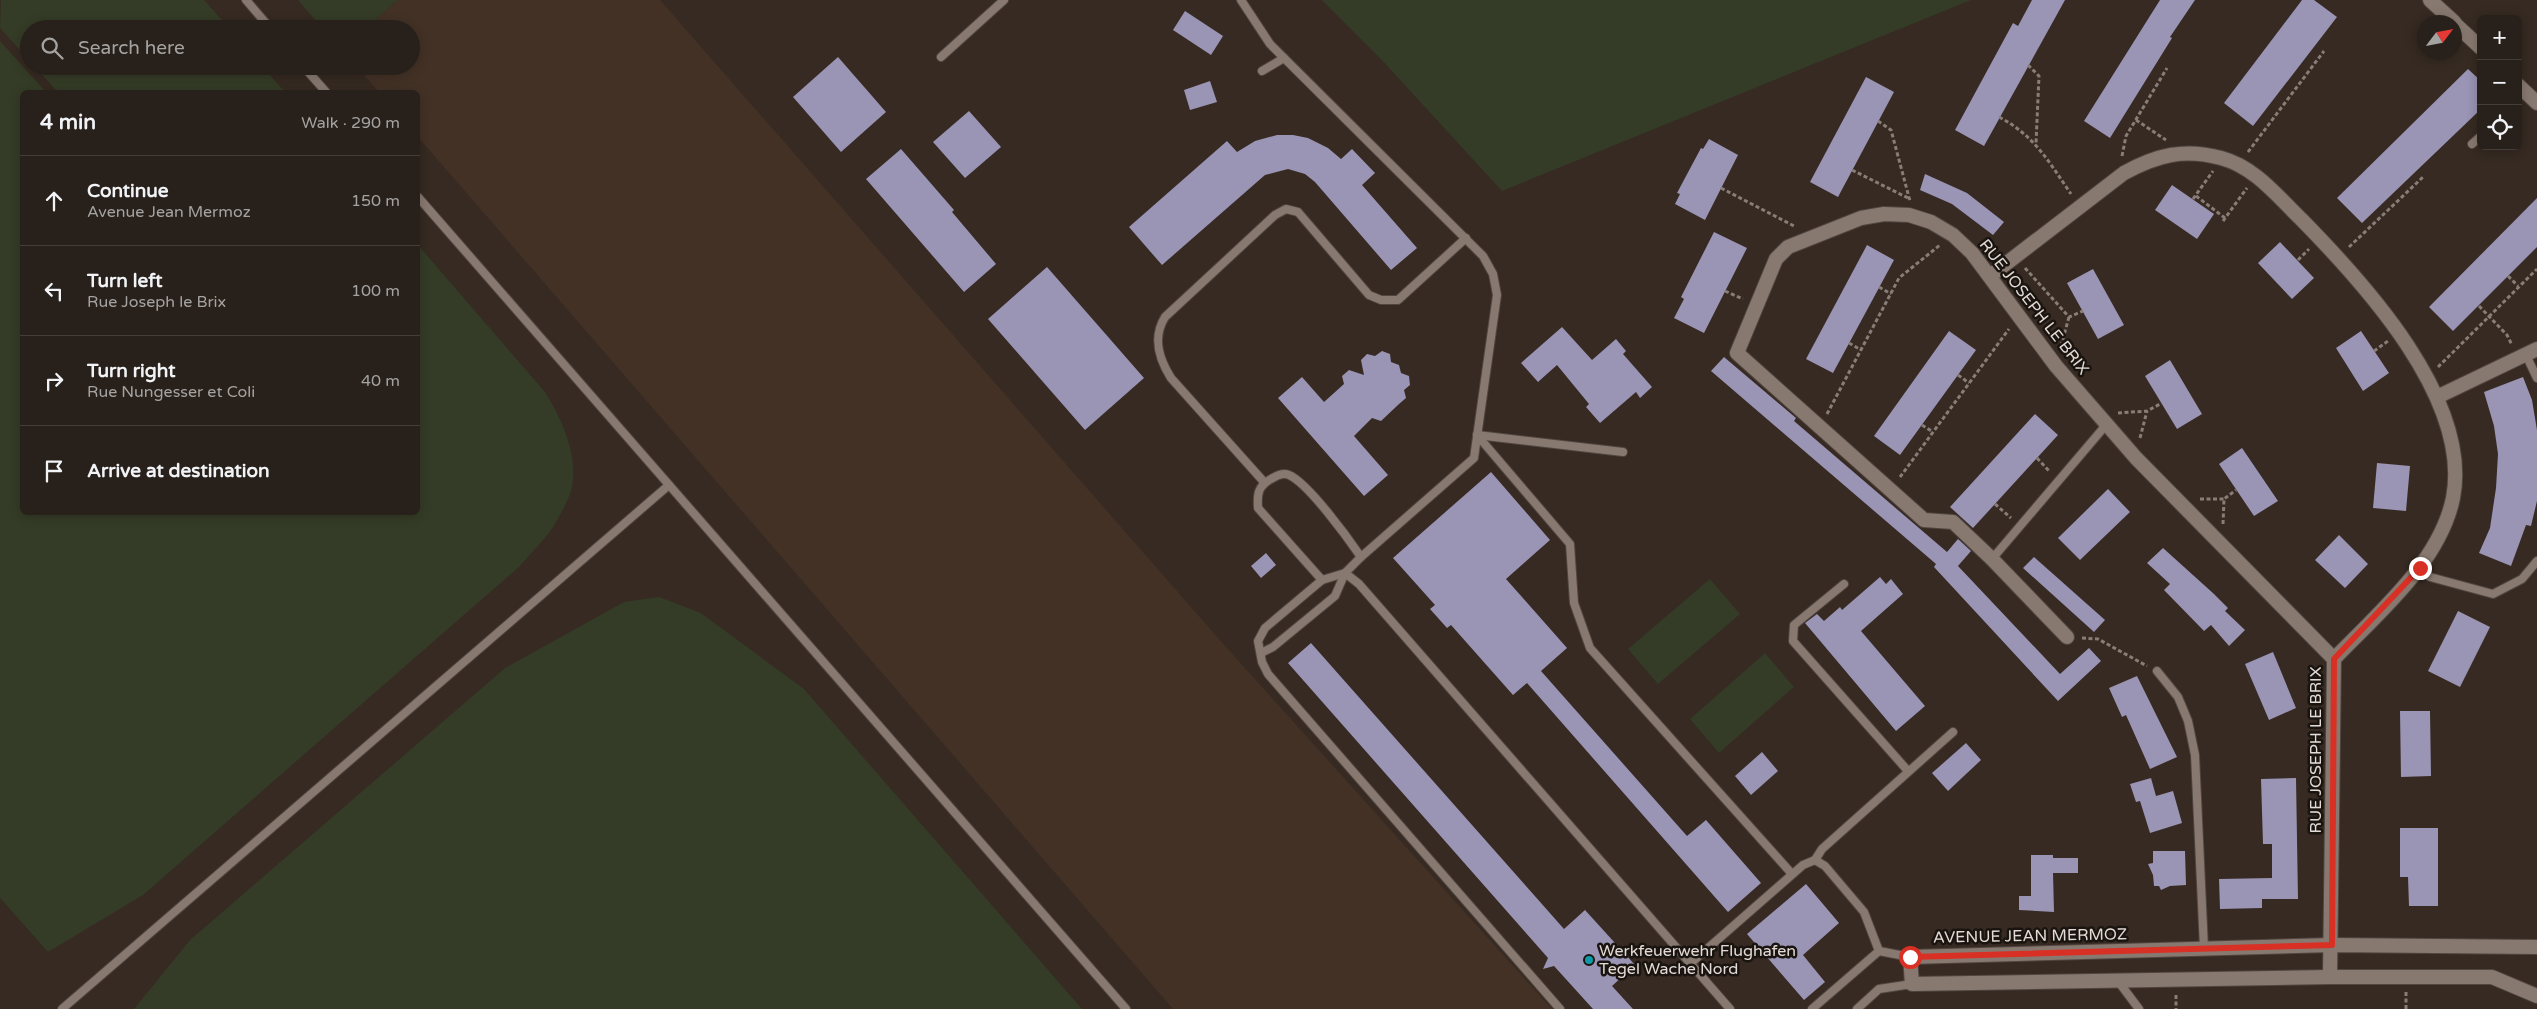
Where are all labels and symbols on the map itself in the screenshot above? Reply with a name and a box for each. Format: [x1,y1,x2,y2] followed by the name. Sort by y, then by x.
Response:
[2417,15,2462,60] north arrow
[1975,235,2093,379] street label: RUE JOSEPH LE BRIX
[2409,557,2432,580] route end
[2306,666,2326,833] street label: RUE JOSEPH LE BRIX
[1933,924,2127,948] street label: AVENUE JEAN MERMOZ
[1599,941,1796,979] place label: Werkfeuerwehr Flughafen Tegel Wache Nord
[1899,946,1922,969] route start
[1583,954,1595,966] marker: Werkfeuerwehr Flughafen Tegel Wache Nord

